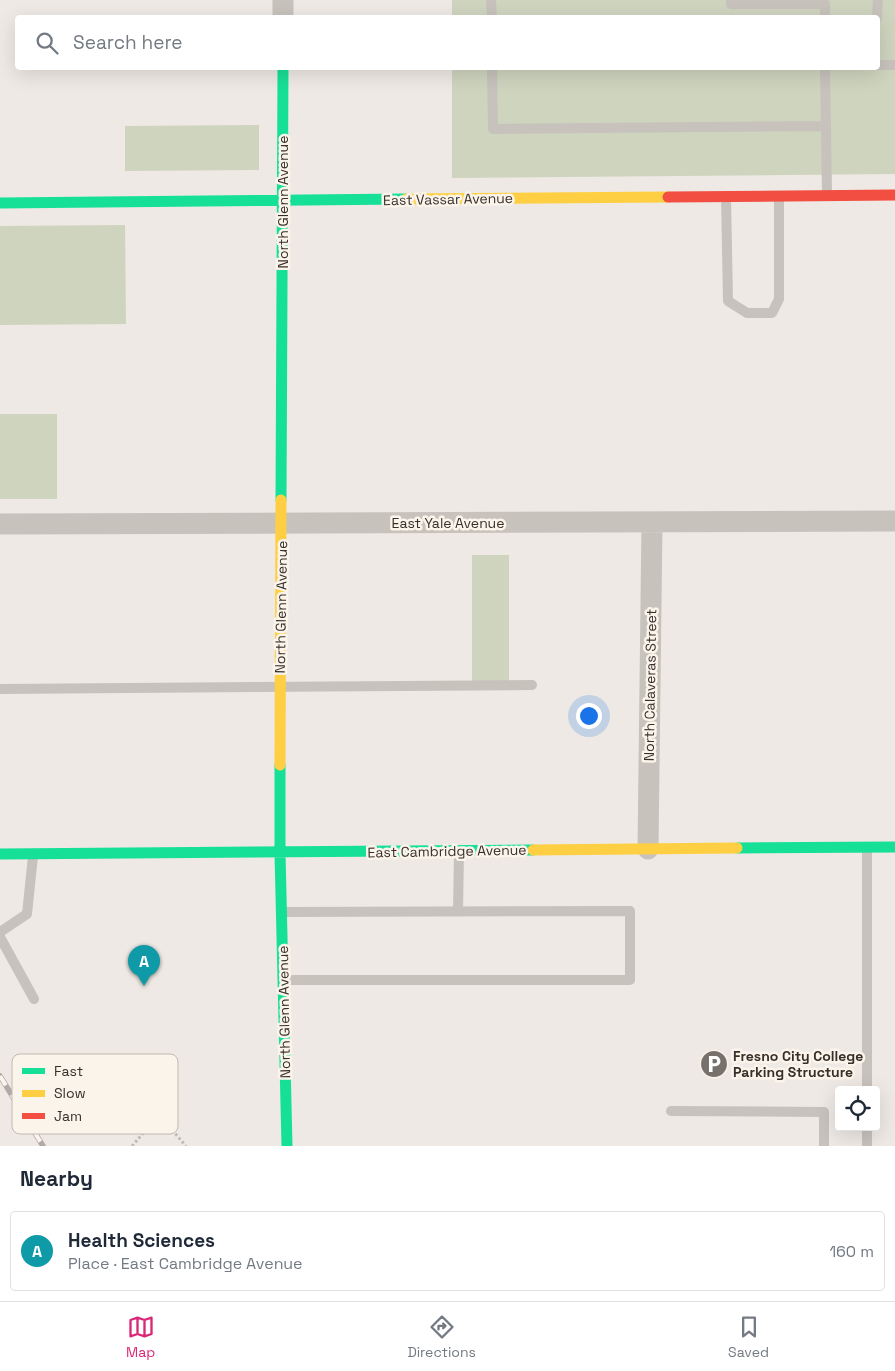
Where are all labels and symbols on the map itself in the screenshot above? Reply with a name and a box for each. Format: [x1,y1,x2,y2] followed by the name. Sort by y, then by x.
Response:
[274,136,292,268] street label: North Glenn Avenue
[383,189,513,209] street label: East Vassar Avenue
[392,514,504,532] street label: East Yale Avenue
[271,540,291,674] street label: North Glenn Avenue
[640,609,660,761] street label: North Calaveras Street
[576,703,602,729] your location
[367,841,527,861] street label: East Cambridge Avenue
[128,945,160,986] pin: A
[274,945,294,1079] street label: North Glenn Avenue
[733,1047,863,1081] place label: Fresno City College Parking Structure
[699,1049,729,1079] parking icon: Fresno City College Parking Structure
[12,1054,178,1134] legend
[54,1062,83,1080] text: Fast
[54,1084,86,1102] text: Slow
[54,1107,82,1125] text: Jam

